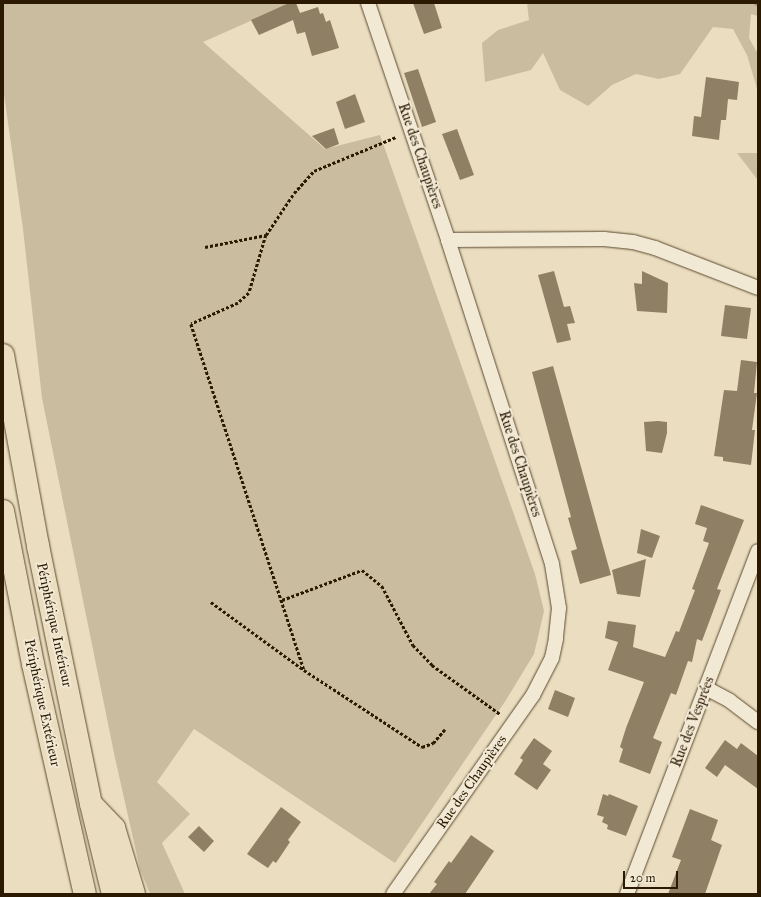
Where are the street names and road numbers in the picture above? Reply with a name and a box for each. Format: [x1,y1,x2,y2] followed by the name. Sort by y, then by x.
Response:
[394,101,446,211] street label: Rue des Chaupières
[495,409,545,519] street label: Rue des Chaupières
[33,561,75,689] street label: Périphérique Intérieur
[20,638,64,768] street label: Périphérique Extérieur
[668,674,718,770] street label: Rue des Vesprées
[433,732,511,832] street label: Rue des Chaupières

